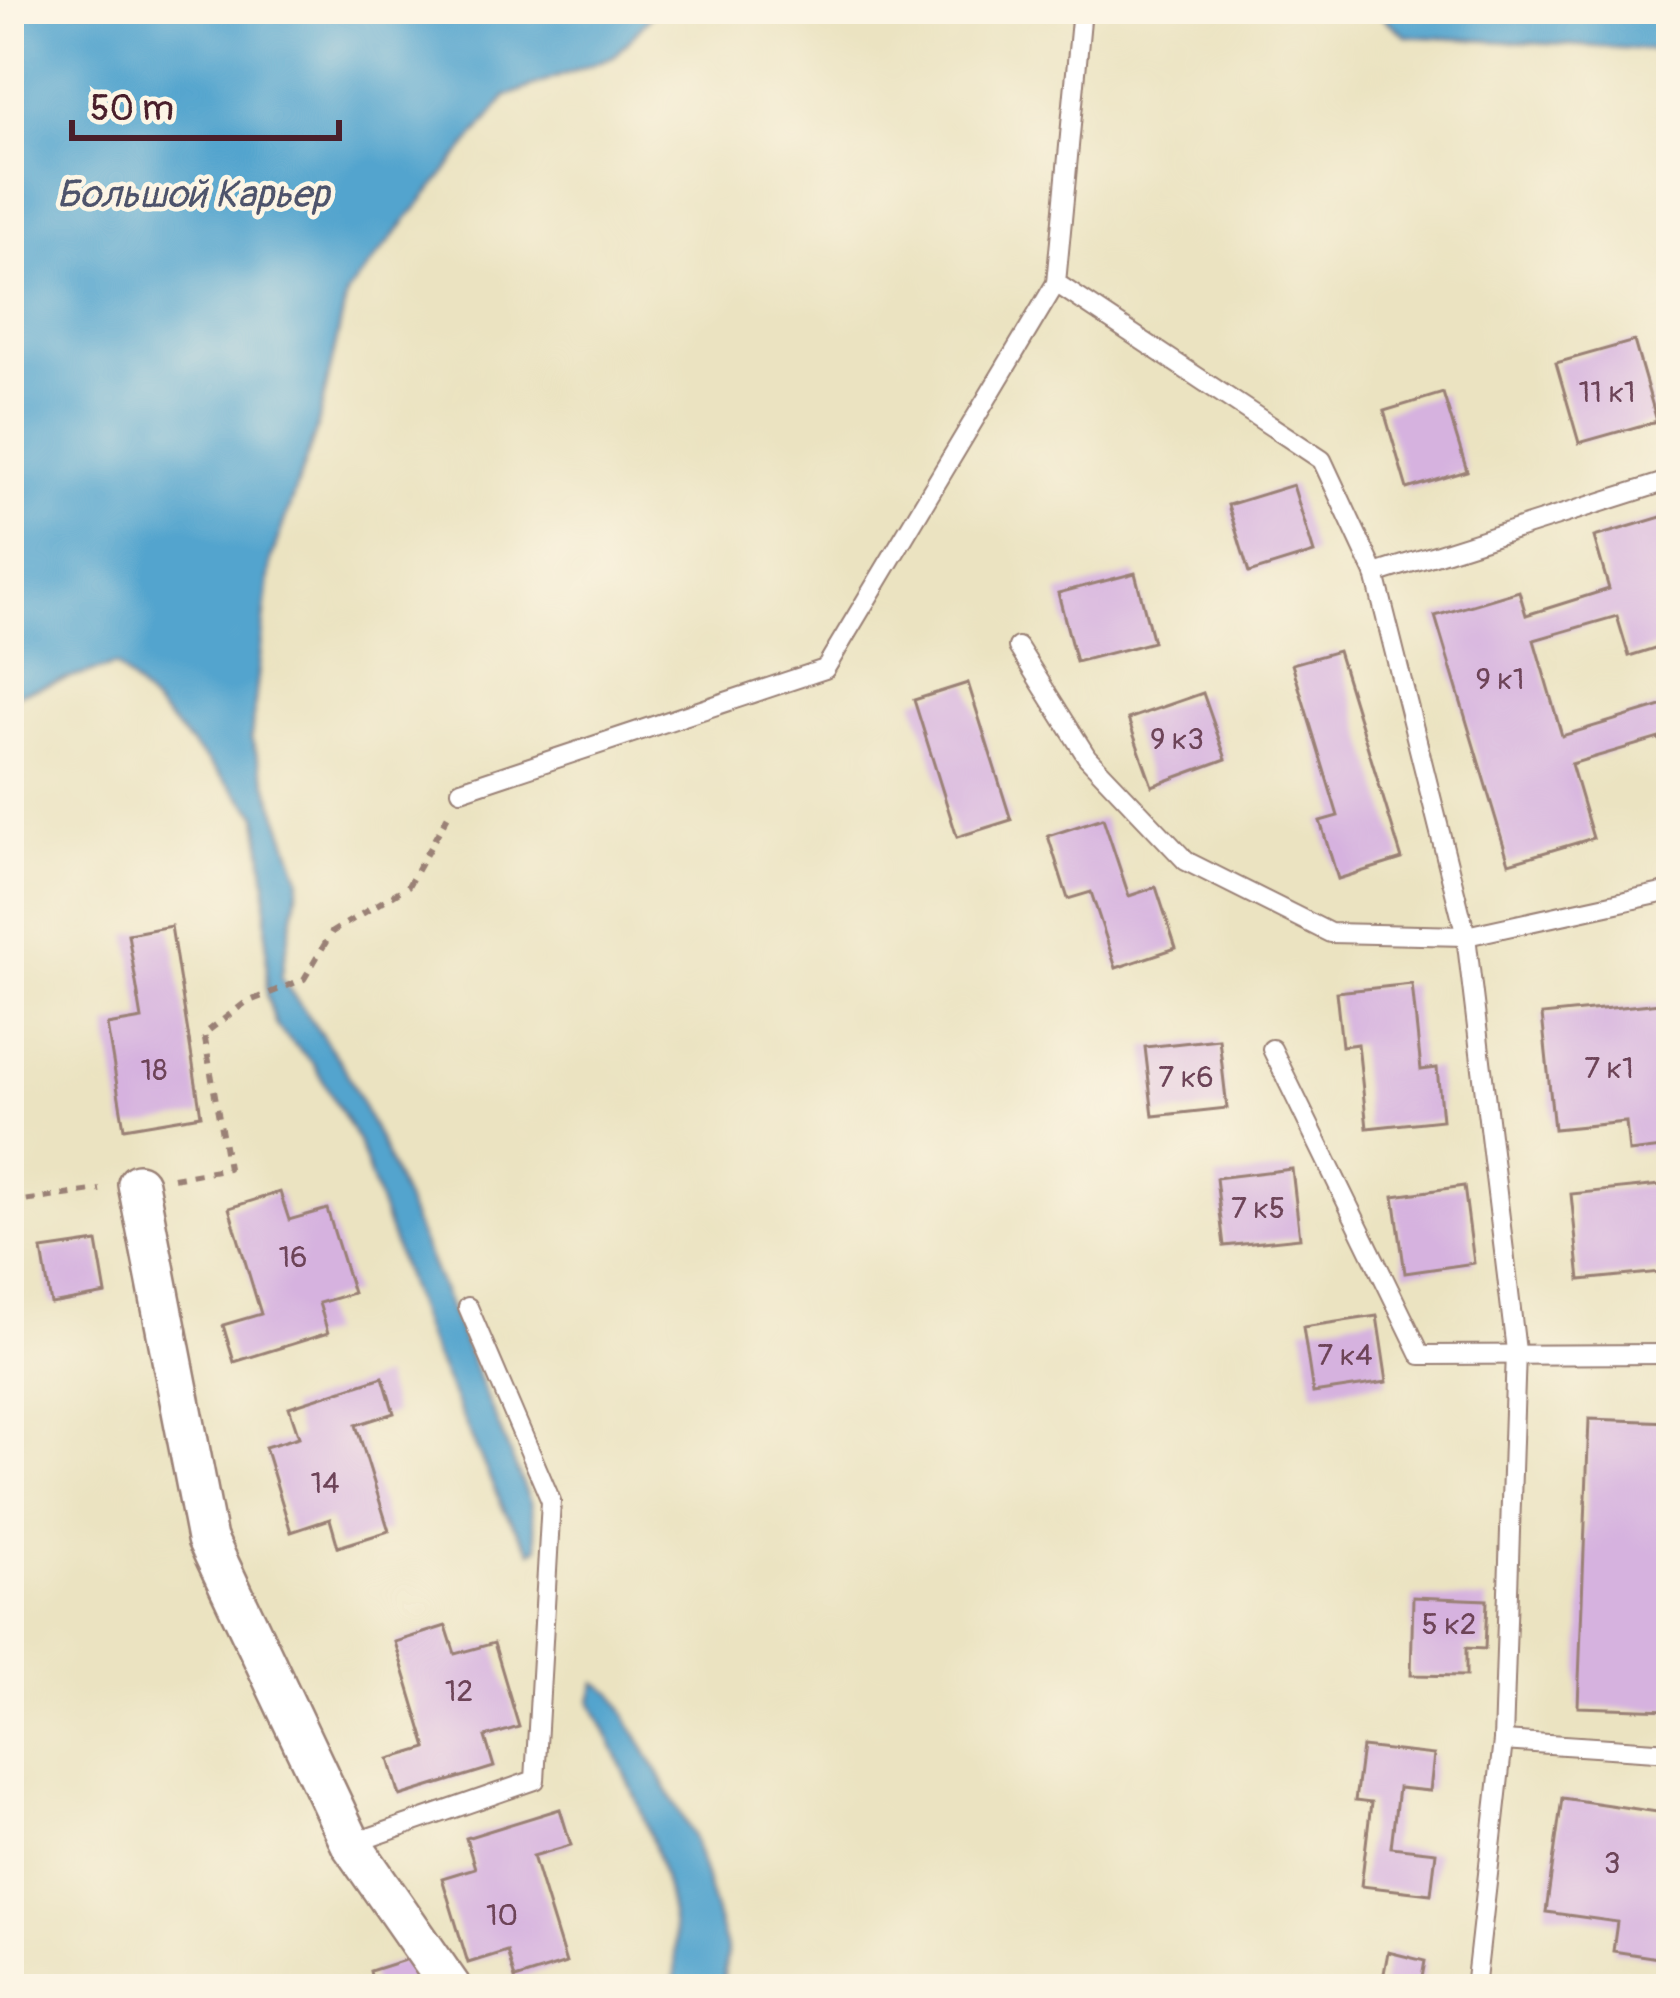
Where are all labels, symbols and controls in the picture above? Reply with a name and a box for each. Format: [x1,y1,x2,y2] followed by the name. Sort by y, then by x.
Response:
[72,66,339,140] scale bar
[90,86,174,131] text: 50 m
[56,170,332,219] water label: Большой Карьер
[1578,374,1636,411] house number: 11 к1
[1475,661,1525,698] house number: 9 к1
[1150,721,1204,758] house number: 9 к3
[1584,1050,1634,1087] house number: 7 к1
[141,1052,167,1089] house number: 18
[1158,1059,1214,1096] house number: 7 к6
[1231,1190,1285,1227] house number: 7 к5
[278,1239,308,1276] house number: 16
[1317,1337,1373,1374] house number: 7 к4
[310,1465,340,1502] house number: 14
[1421,1606,1477,1643] house number: 5 к2
[445,1673,473,1710] house number: 12
[1604,1845,1620,1882] house number: 3
[486,1897,518,1934] house number: 10

